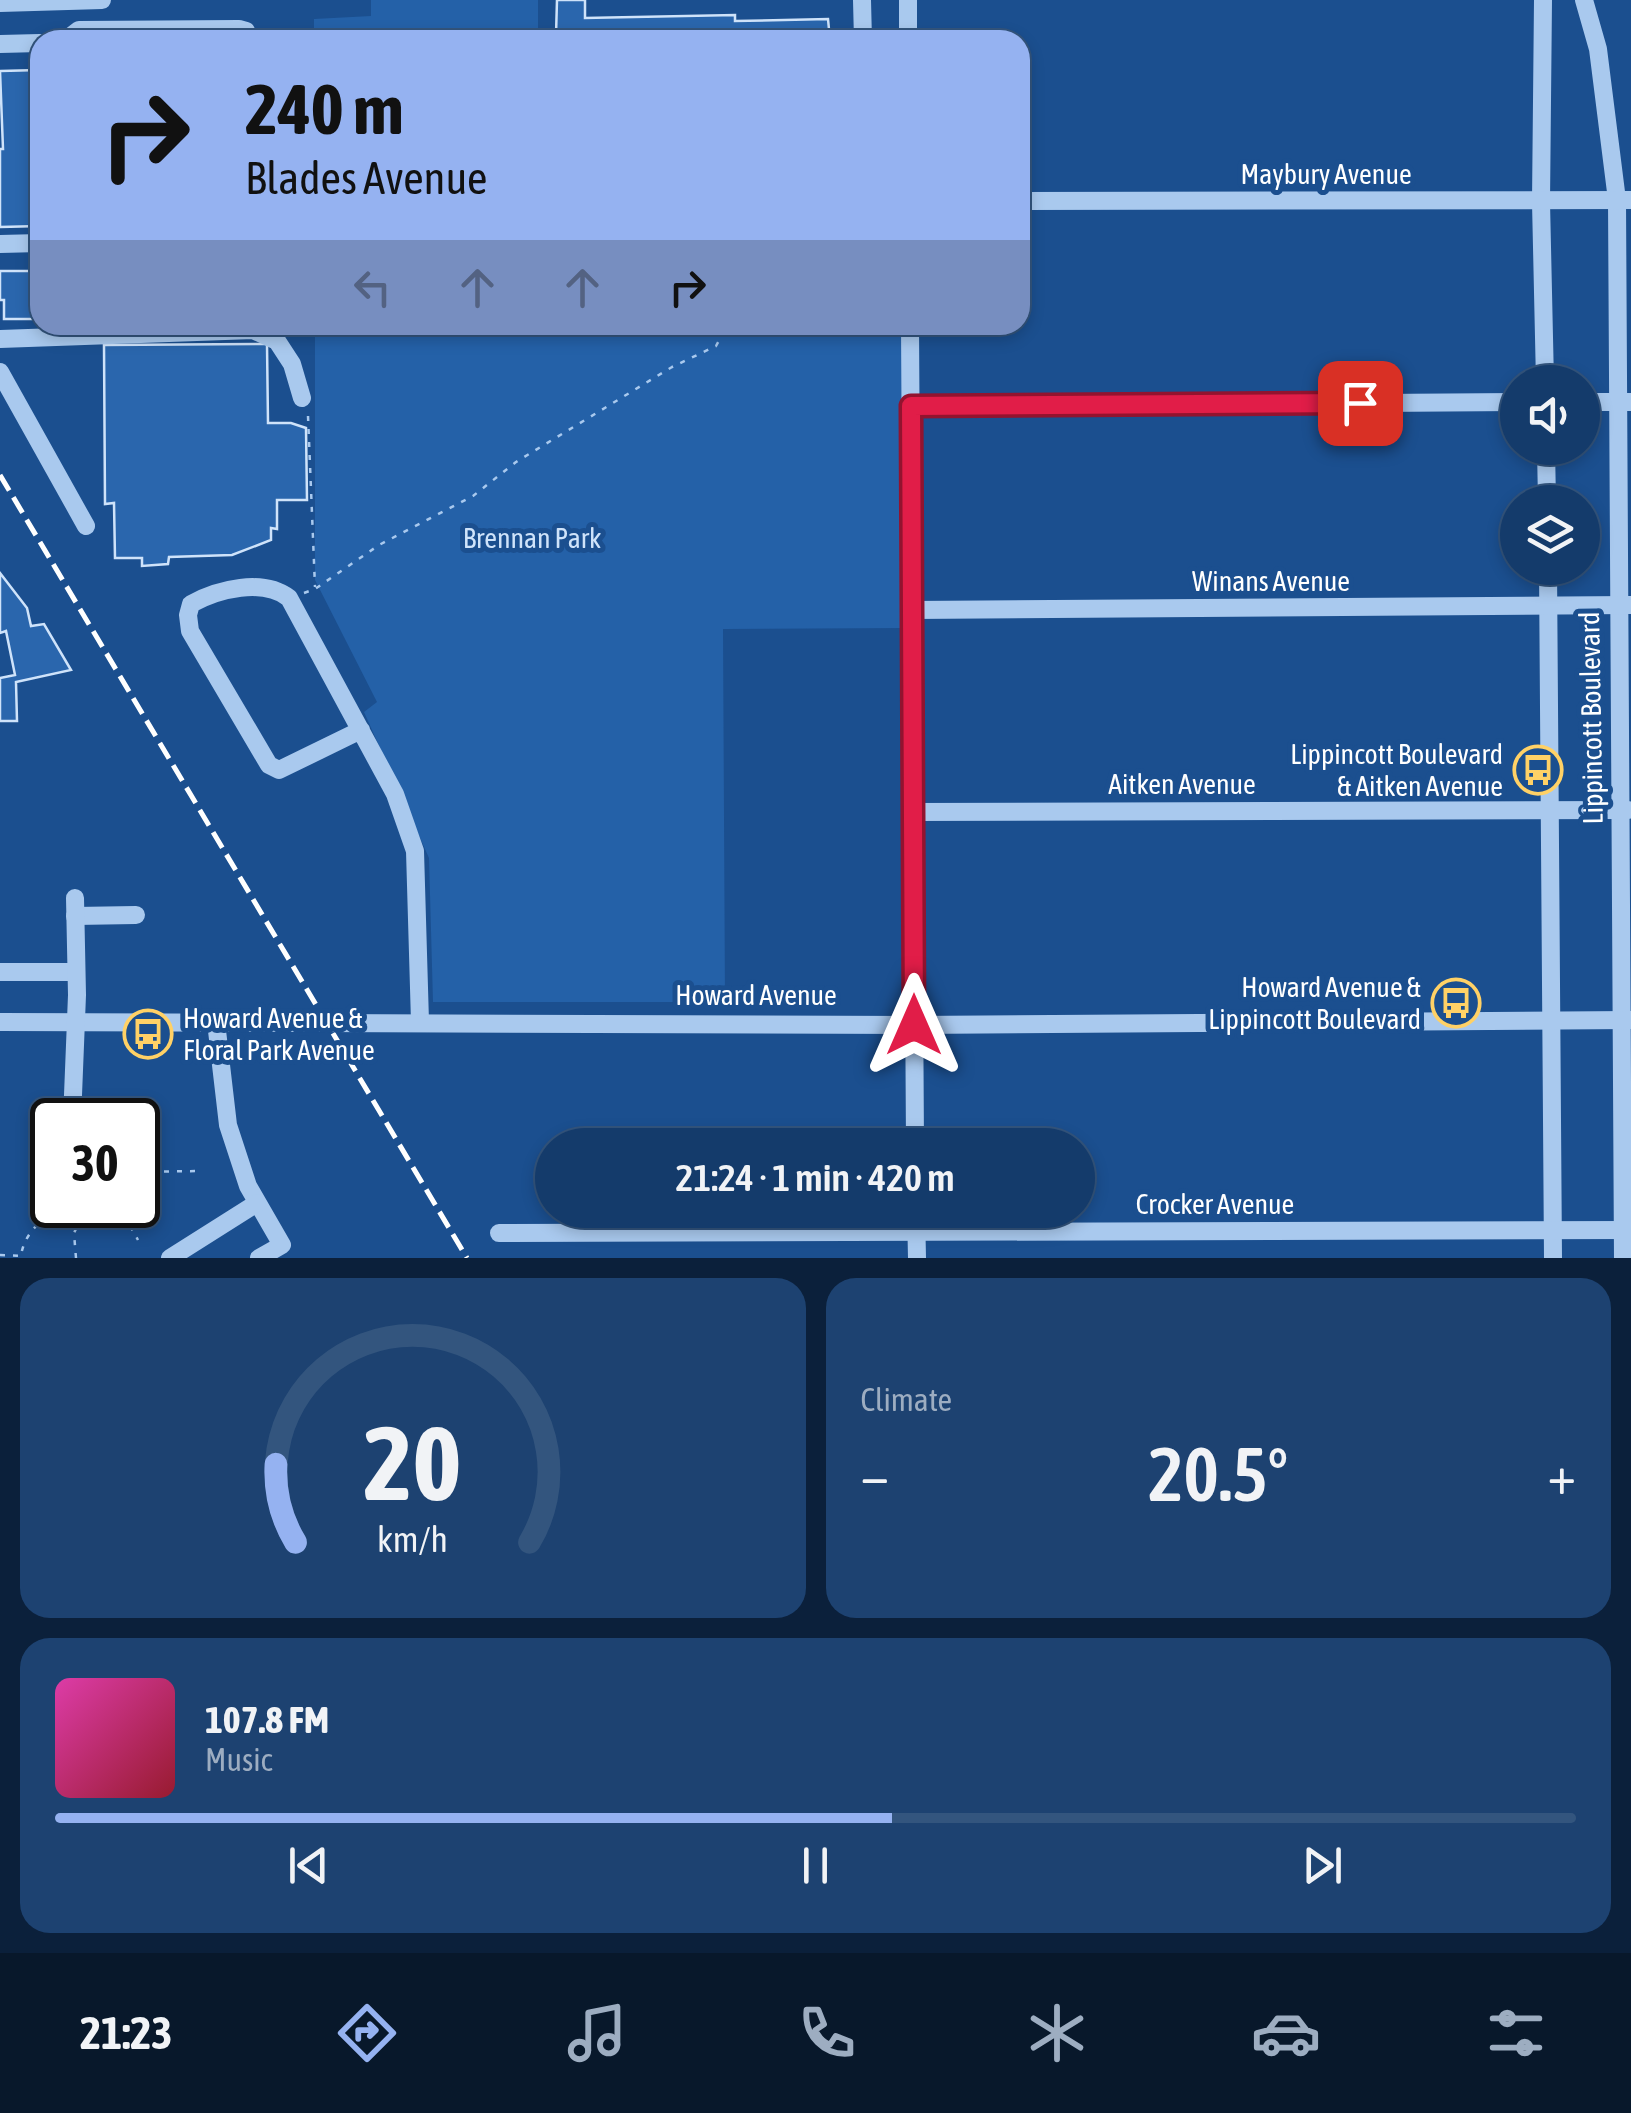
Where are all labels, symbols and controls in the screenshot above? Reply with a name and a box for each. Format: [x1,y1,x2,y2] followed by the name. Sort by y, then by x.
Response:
[245,69,404,149] text: 240 m
[80,70,210,200] icon: right
[245,152,488,204] text: Blades Avenue
[1240,158,1412,190] street label: Maybury Avenue
[345,260,400,315] icon: left
[450,260,505,315] icon: ahead
[555,260,610,315] icon: ahead
[660,260,715,315] icon: right
[1318,361,1403,446] pin
[1500,365,1600,585] map controls
[1500,365,1600,465] button: sound
[1333,376,1388,431] icon: arrive
[1500,485,1600,585] button: layers
[463,522,601,554] park label: Brennan Park
[1192,565,1350,597] street label: Winans Avenue
[1573,611,1609,825] street label: Lippincott Boulevard
[1290,738,1503,802] place label: Lippincott Boulevard & Aitken Avenue
[1512,744,1564,796] bus stop icon: Lippincott Boulevard & Aitken Avenue
[1108,768,1256,800] street label: Aitken Avenue
[1208,971,1421,1035] place label: Howard Avenue & Lippincott Boulevard
[862,973,966,1077] position arrow
[1430,977,1482,1029] bus stop icon: Howard Avenue & Lippincott Boulevard
[675,979,837,1011] street label: Howard Avenue
[183,1002,375,1066] place label: Howard Avenue & Floral Park Avenue
[122,1008,174,1060] bus stop icon: Howard Avenue & Floral Park Avenue
[30,1098,160,1228] speed limit sign: 30
[675,1156,955,1199] text: 21:24 · 1 min · 420 m
[1136,1188,1294,1220] street label: Crocker Avenue
[861,1381,952,1418] text: Climate
[364,1403,462,1522] text: 20
[1148,1431,1288,1517] text: 20.5°
[861,1443,889,1506] text: −
[1547,1443,1576,1506] text: +
[377,1519,448,1560] text: km/h
[205,1698,329,1741] text: 107.8 FM
[205,1741,272,1778] text: Music
[281,1838,336,1893] icon: previous
[788,1838,843,1893] icon: pause
[1295,1838,1350,1893] icon: next
[332,1998,402,2068] icon: directions
[562,1998,632,2068] icon: music
[792,1998,862,2068] icon: phone
[1022,1998,1092,2068] icon: climate
[1251,1998,1321,2068] icon: car
[1481,1998,1551,2068] icon: filters
[80,2007,173,2059] text: 21:23

